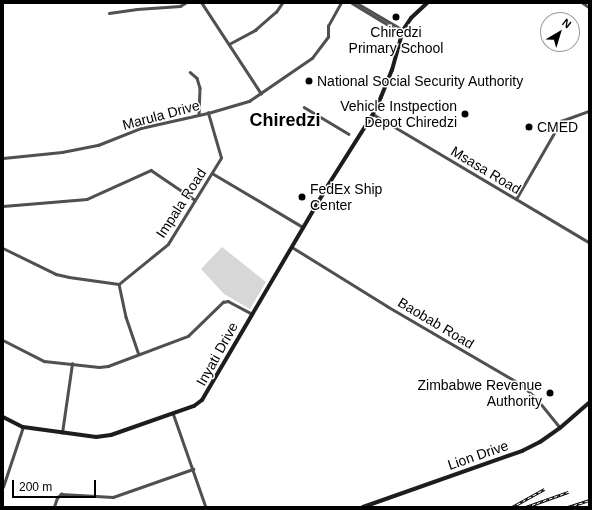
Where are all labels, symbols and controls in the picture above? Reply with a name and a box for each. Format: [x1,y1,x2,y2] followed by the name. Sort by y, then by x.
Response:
[391,12,401,22] marker: Chiredzi Primary School
[540,12,580,52] north arrow
[560,16,574,31] text: N
[349,24,443,56] place label: Chiredzi Primary School
[317,73,524,89] place label: National Social Security Authority
[304,76,314,86] marker: National Social Security Authority
[121,97,201,133] street label: Marula Drive
[340,98,457,130] place label: Vehicle Instpection Depot Chiredzi
[249,109,321,131] district label: Chiredzi
[460,109,470,119] marker: Vehicle Instpection Depot Chiredzi
[537,119,578,135] place label: CMED
[524,122,534,132] marker: CMED
[448,143,524,197] street label: Msasa Road
[152,165,210,241] street label: Impala Road
[310,181,382,214] place label: FedEx Ship Center
[297,192,307,202] marker: FedEx Ship Center
[395,294,477,352] street label: Baobab Road
[193,319,241,389] street label: Inyati Drive
[417,377,542,410] place label: Zimbabwe Revenue Authority
[545,388,555,398] marker: Zimbabwe Revenue Authority
[445,437,511,473] street label: Lion Drive
[14,472,98,498] scale bar
[19,480,52,494] text: 200 m

